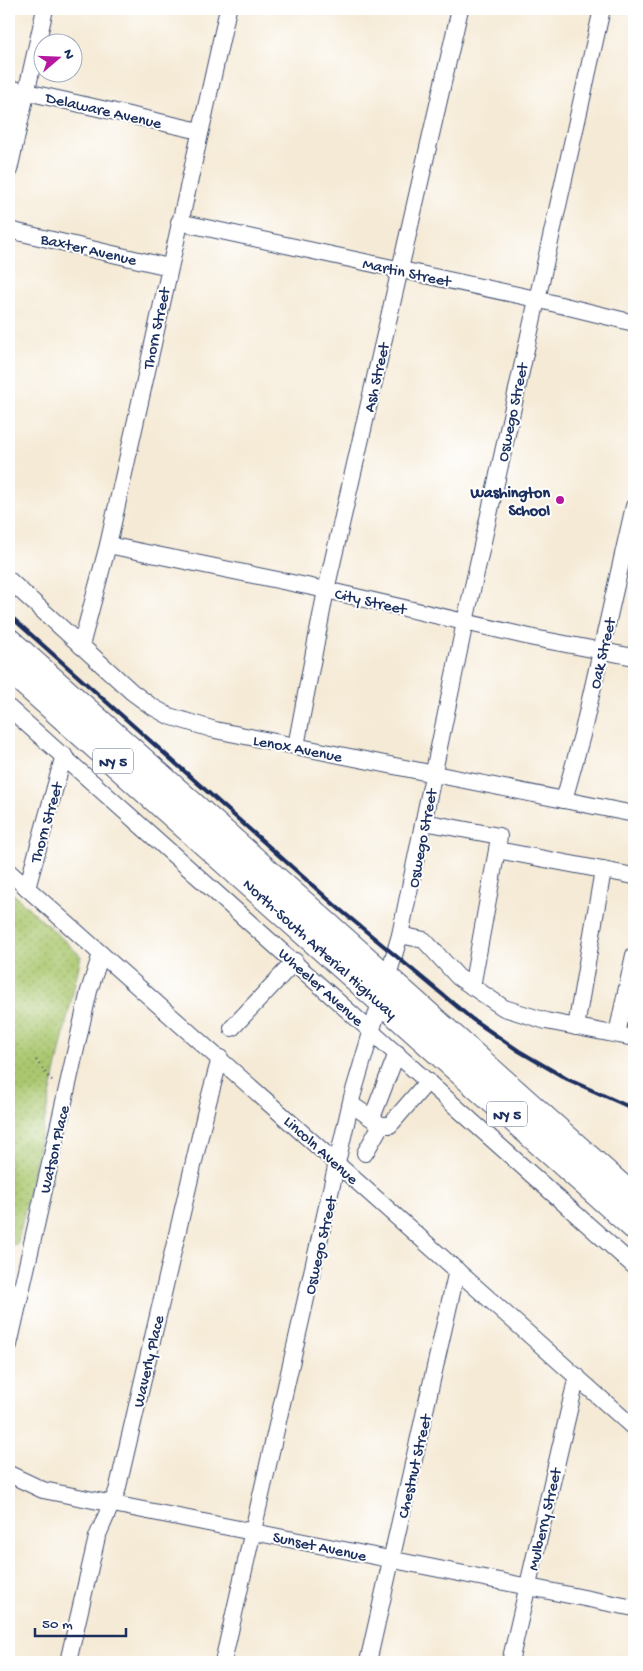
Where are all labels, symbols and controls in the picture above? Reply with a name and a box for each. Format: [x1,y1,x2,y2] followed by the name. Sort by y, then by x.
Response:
[32,32,82,82] north arrow
[58,47,77,62] text: N
[43,90,164,135] street label: Delaware Avenue
[37,231,139,272] street label: Baxter Avenue
[360,256,454,293] street label: Martin Street
[140,285,177,372] street label: Thorn Street
[361,340,396,414] street label: Ash Street
[495,360,534,464] street label: Oswego Street
[469,485,550,522] place label: Washington School
[554,494,566,506] marker: Washington School
[333,586,409,621] street label: City Street
[587,615,622,691] street label: Oak Street
[251,732,344,769] street label: Lenox Avenue
[93,748,133,774] road number: NY 5
[28,779,69,866] street label: Thorn Street
[406,786,444,890] street label: Oswego Street
[237,876,400,1025] street label: North-South Arterial Highway
[273,945,367,1032] street label: Wheeler Avenue
[487,1102,527,1126] road number: NY 5
[37,1103,76,1196] street label: Watson Place
[278,1113,361,1191] street label: Lincoln Avenue
[302,1193,343,1297] street label: Oswego Street
[131,1313,170,1410] street label: Waverly Place
[395,1412,438,1521] street label: Chestnut Street
[525,1465,568,1573] street label: Mulberry Street
[271,1529,368,1568] street label: Sunset Avenue
[35,1606,126,1638] scale bar
[42,1616,73,1634] text: 50 m

